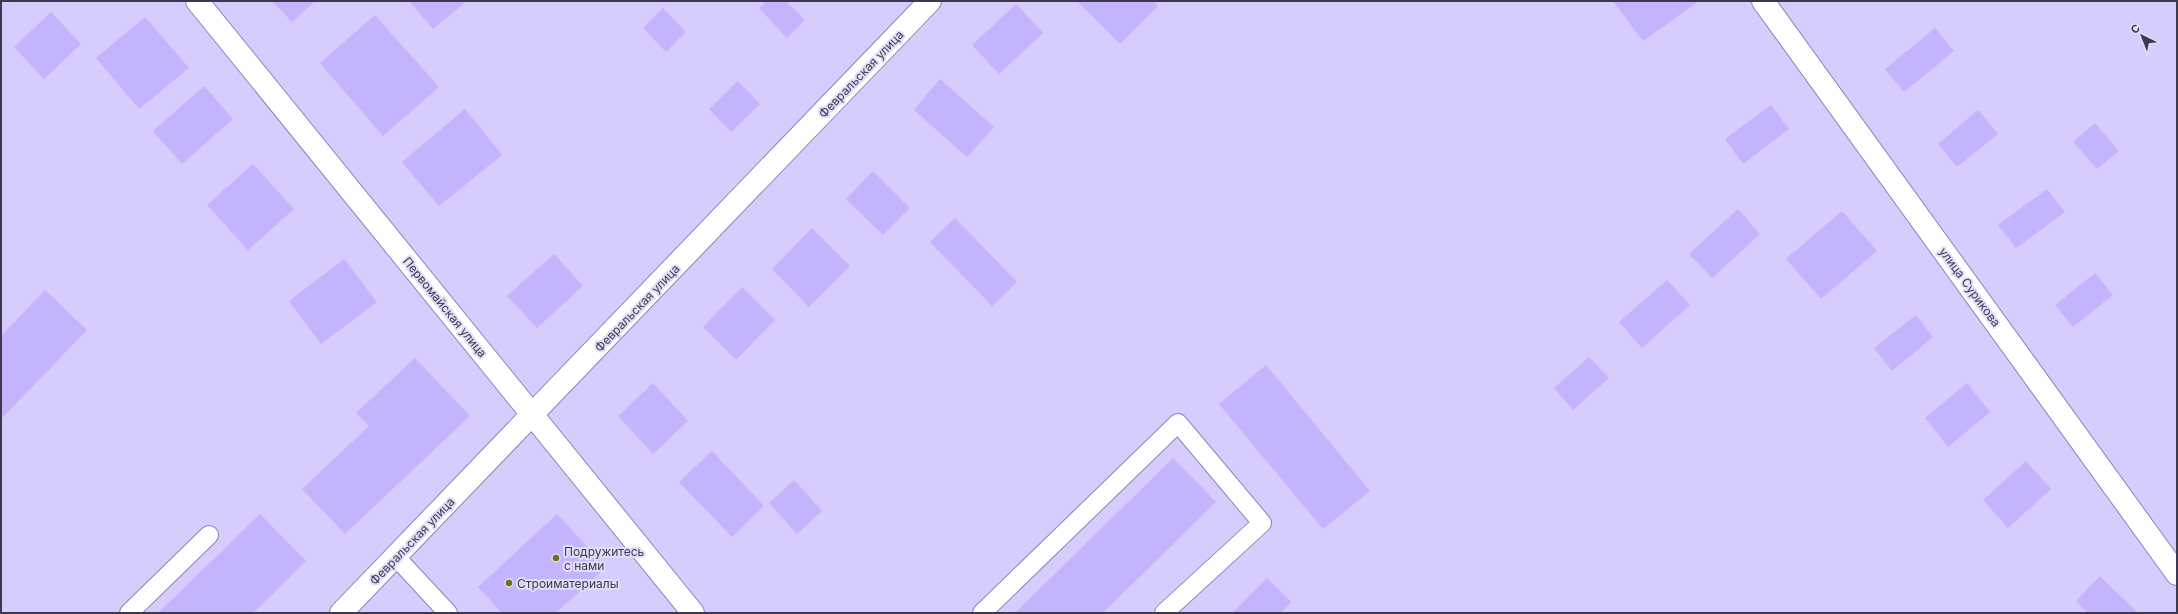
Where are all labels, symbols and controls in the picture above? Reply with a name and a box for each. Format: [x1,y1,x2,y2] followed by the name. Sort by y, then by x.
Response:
[2122,16,2162,56] north arrow
[2127,21,2143,37] text: С
[815,27,907,121] street label: Февральская улица
[1936,244,2004,330] street label: улица Сурикова
[400,254,490,360] street label: Первомайская улица
[591,261,683,355] street label: Февральская улица
[366,494,458,588] street label: Февральская улица
[564,544,645,573] place label: Подружитесь с нами
[551,553,561,563] marker: Подружитесь с нами
[517,576,618,591] place label: Строиматериалы
[504,578,514,588] marker: Строиматериалы

